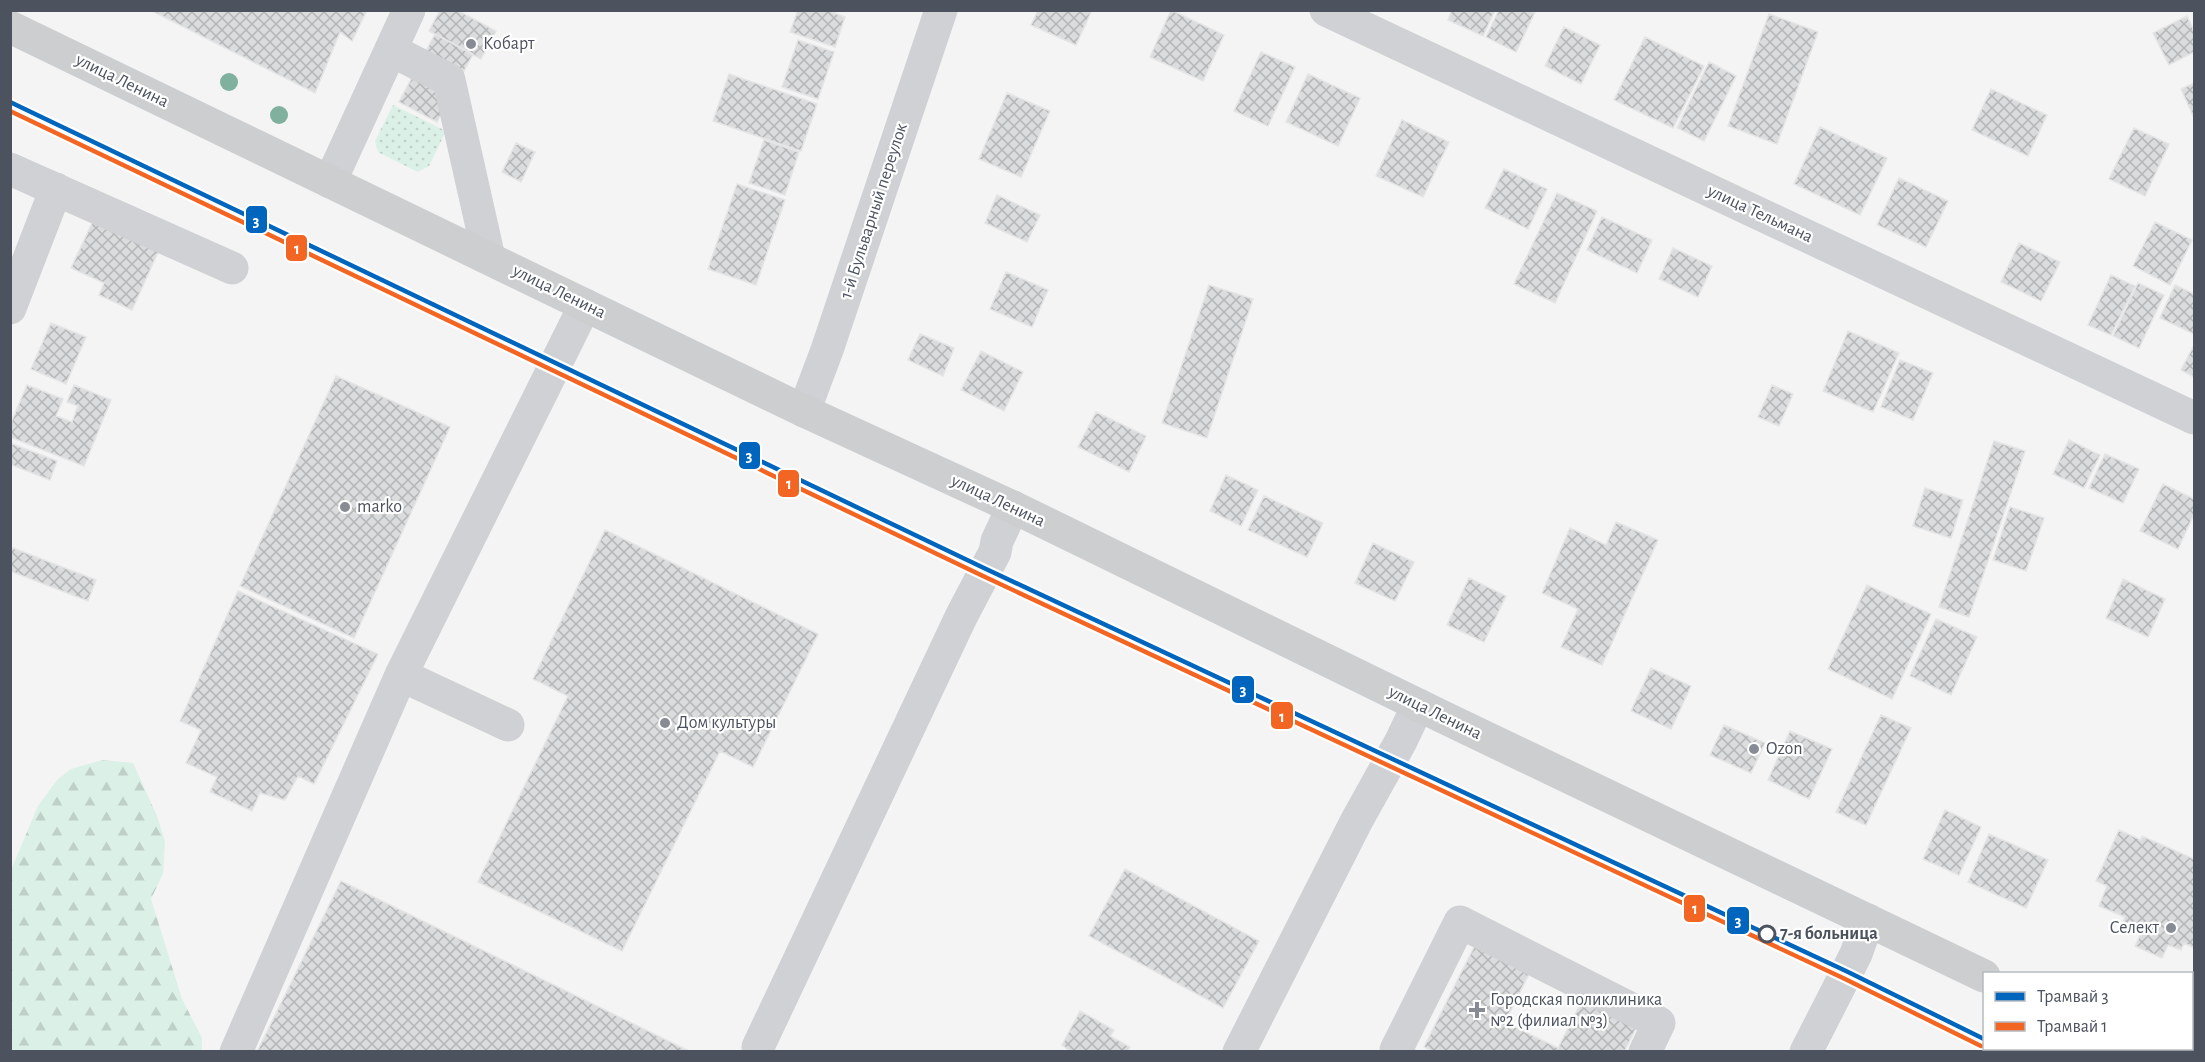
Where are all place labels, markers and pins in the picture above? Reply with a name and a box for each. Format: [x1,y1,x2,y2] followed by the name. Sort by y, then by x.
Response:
[483,34,535,53] place label: Кобарт
[464,37,478,51] marker: Кобарт
[357,498,402,516] place label: marko
[338,500,352,514] marker: marko
[677,714,776,732] place label: Дом культуры
[658,716,672,730] marker: Дом культуры
[1766,740,1803,758] place label: Ozon
[1747,742,1761,756] marker: Ozon
[2110,919,2160,937] place label: Селект
[2164,921,2178,935] marker: Селект
[1758,925,1776,943] marker: 7-я больница
[1780,925,1878,943] place label: 7-я больница
[1490,991,1662,1030] place label: Городская поликлиника №2 (филиал №3)
[1468,1001,1486,1019] marker: Городская поликлиника №2 (филиал №3)

